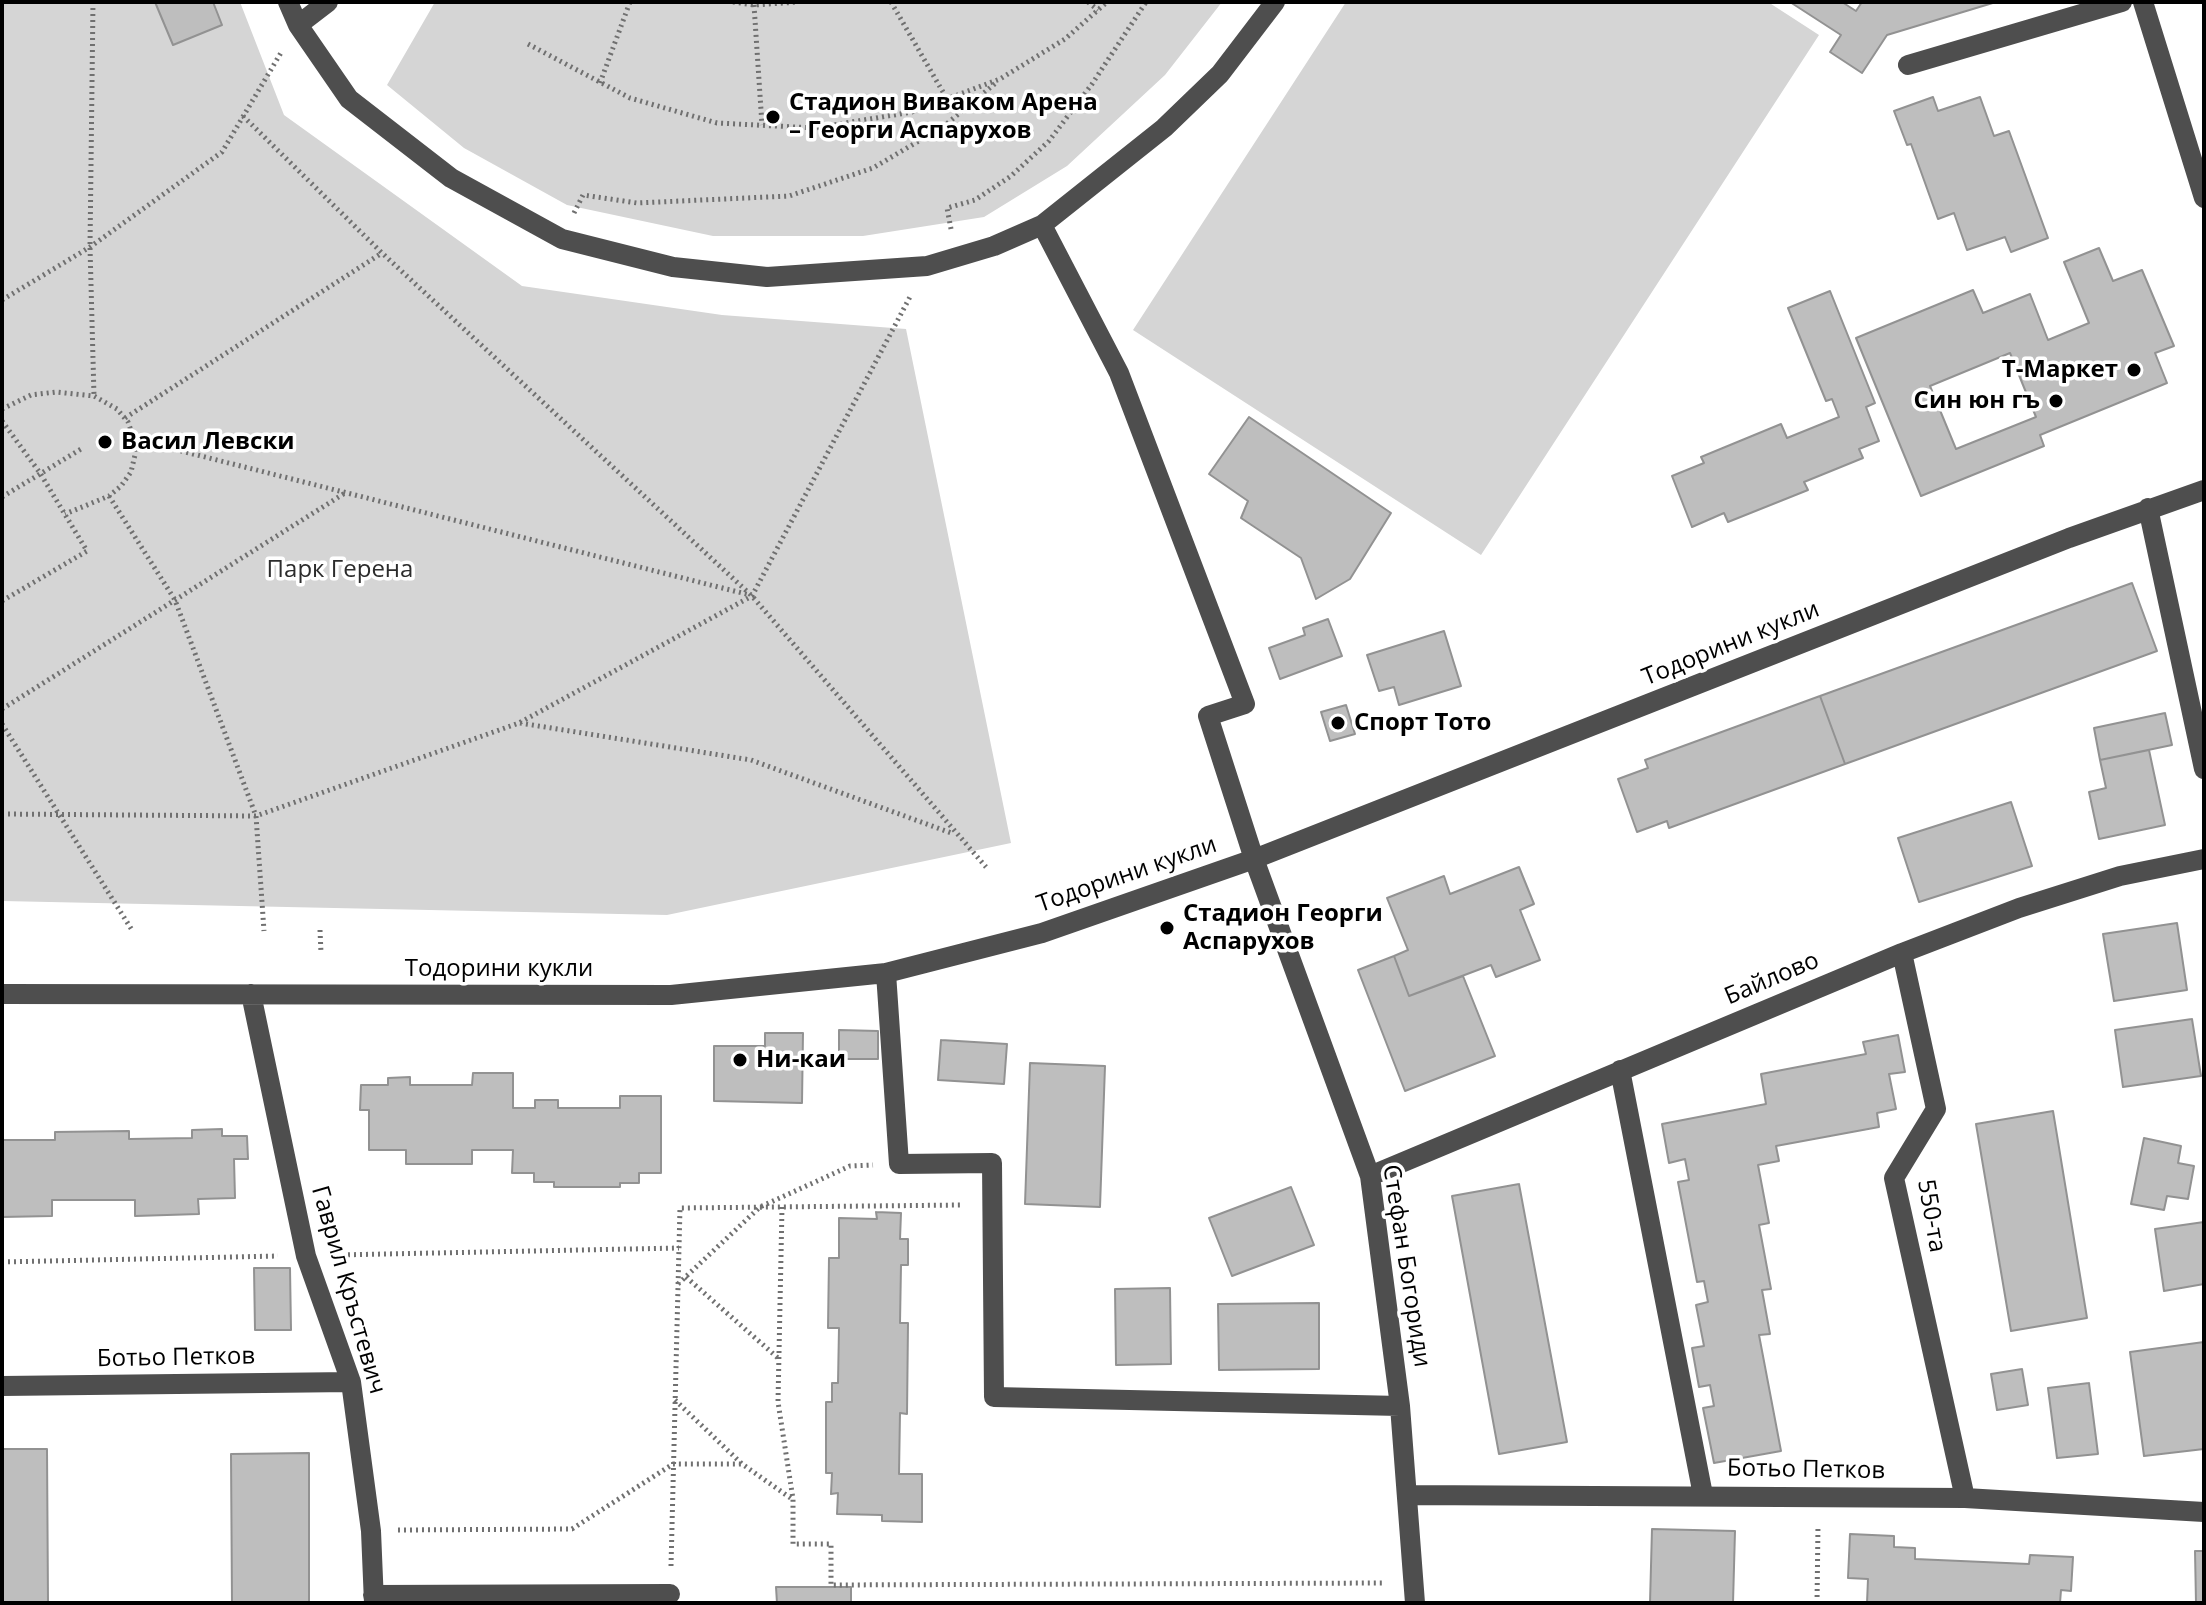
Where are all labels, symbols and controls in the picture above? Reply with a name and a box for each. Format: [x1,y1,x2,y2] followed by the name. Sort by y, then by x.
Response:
[789,89,1098,145] place label: Стадион Виваком Арена – Георги Аспарухов
[764,108,782,126] marker: Стадион Виваком Арена – Георги Аспарухов
[2002,356,2118,384] place label: Т-Маркет
[2125,361,2143,379] marker: Т-Маркет
[1914,387,2040,415] place label: Син юн гъ
[2047,392,2065,410] marker: Син юн гъ
[121,428,295,456] place label: Васил Левски
[96,433,114,451] marker: Васил Левски
[267,556,413,584] park label: Парк Герена
[1638,595,1824,693] street label: Тодорини кукли
[1354,709,1491,737] place label: Спорт Тото
[1329,714,1347,732] marker: Спорт Тото
[1033,831,1221,919] street label: Тодорини кукли
[1183,900,1383,956] place label: Стадион Георги Аспарухов
[1158,919,1176,937] marker: Стадион Георги Аспарухов
[1721,946,1823,1012] street label: Байлово
[405,955,593,983] street label: Тодорини кукли
[756,1046,846,1074] place label: Ни-каи
[731,1051,749,1069] marker: Ни-каи
[1376,1163,1436,1369] street label: Стефан Богориди
[1910,1177,1952,1255] street label: 550-та
[305,1183,391,1397] street label: Гаврил Кръстевич
[97,1342,255,1374] street label: Ботьо Петков
[1727,1454,1885,1486] street label: Ботьо Петков

